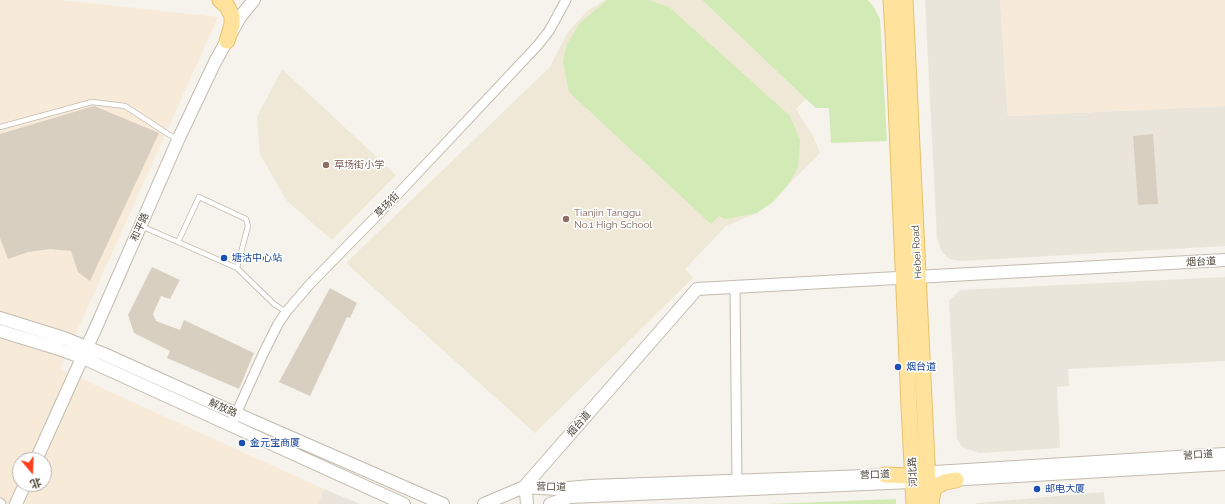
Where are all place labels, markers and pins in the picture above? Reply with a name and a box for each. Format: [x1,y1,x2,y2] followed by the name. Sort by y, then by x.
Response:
[334,159,384,171] place label: 草场街小学
[321,160,331,170] marker: 草场街小学
[574,207,652,230] place label: Tianjin Tanggu No.1 High School
[561,214,571,224] marker: Tianjin Tanggu No.1 High School
[232,252,282,264] place label: 塘沽中心站
[219,253,229,263] marker: 塘沽中心站
[906,361,936,373] place label: 烟台道
[893,362,903,372] marker: 烟台道
[250,437,300,449] place label: 金元宝商厦
[237,438,247,448] marker: 金元宝商厦
[1045,483,1085,495] place label: 邮电大厦
[1032,484,1042,494] marker: 邮电大厦

